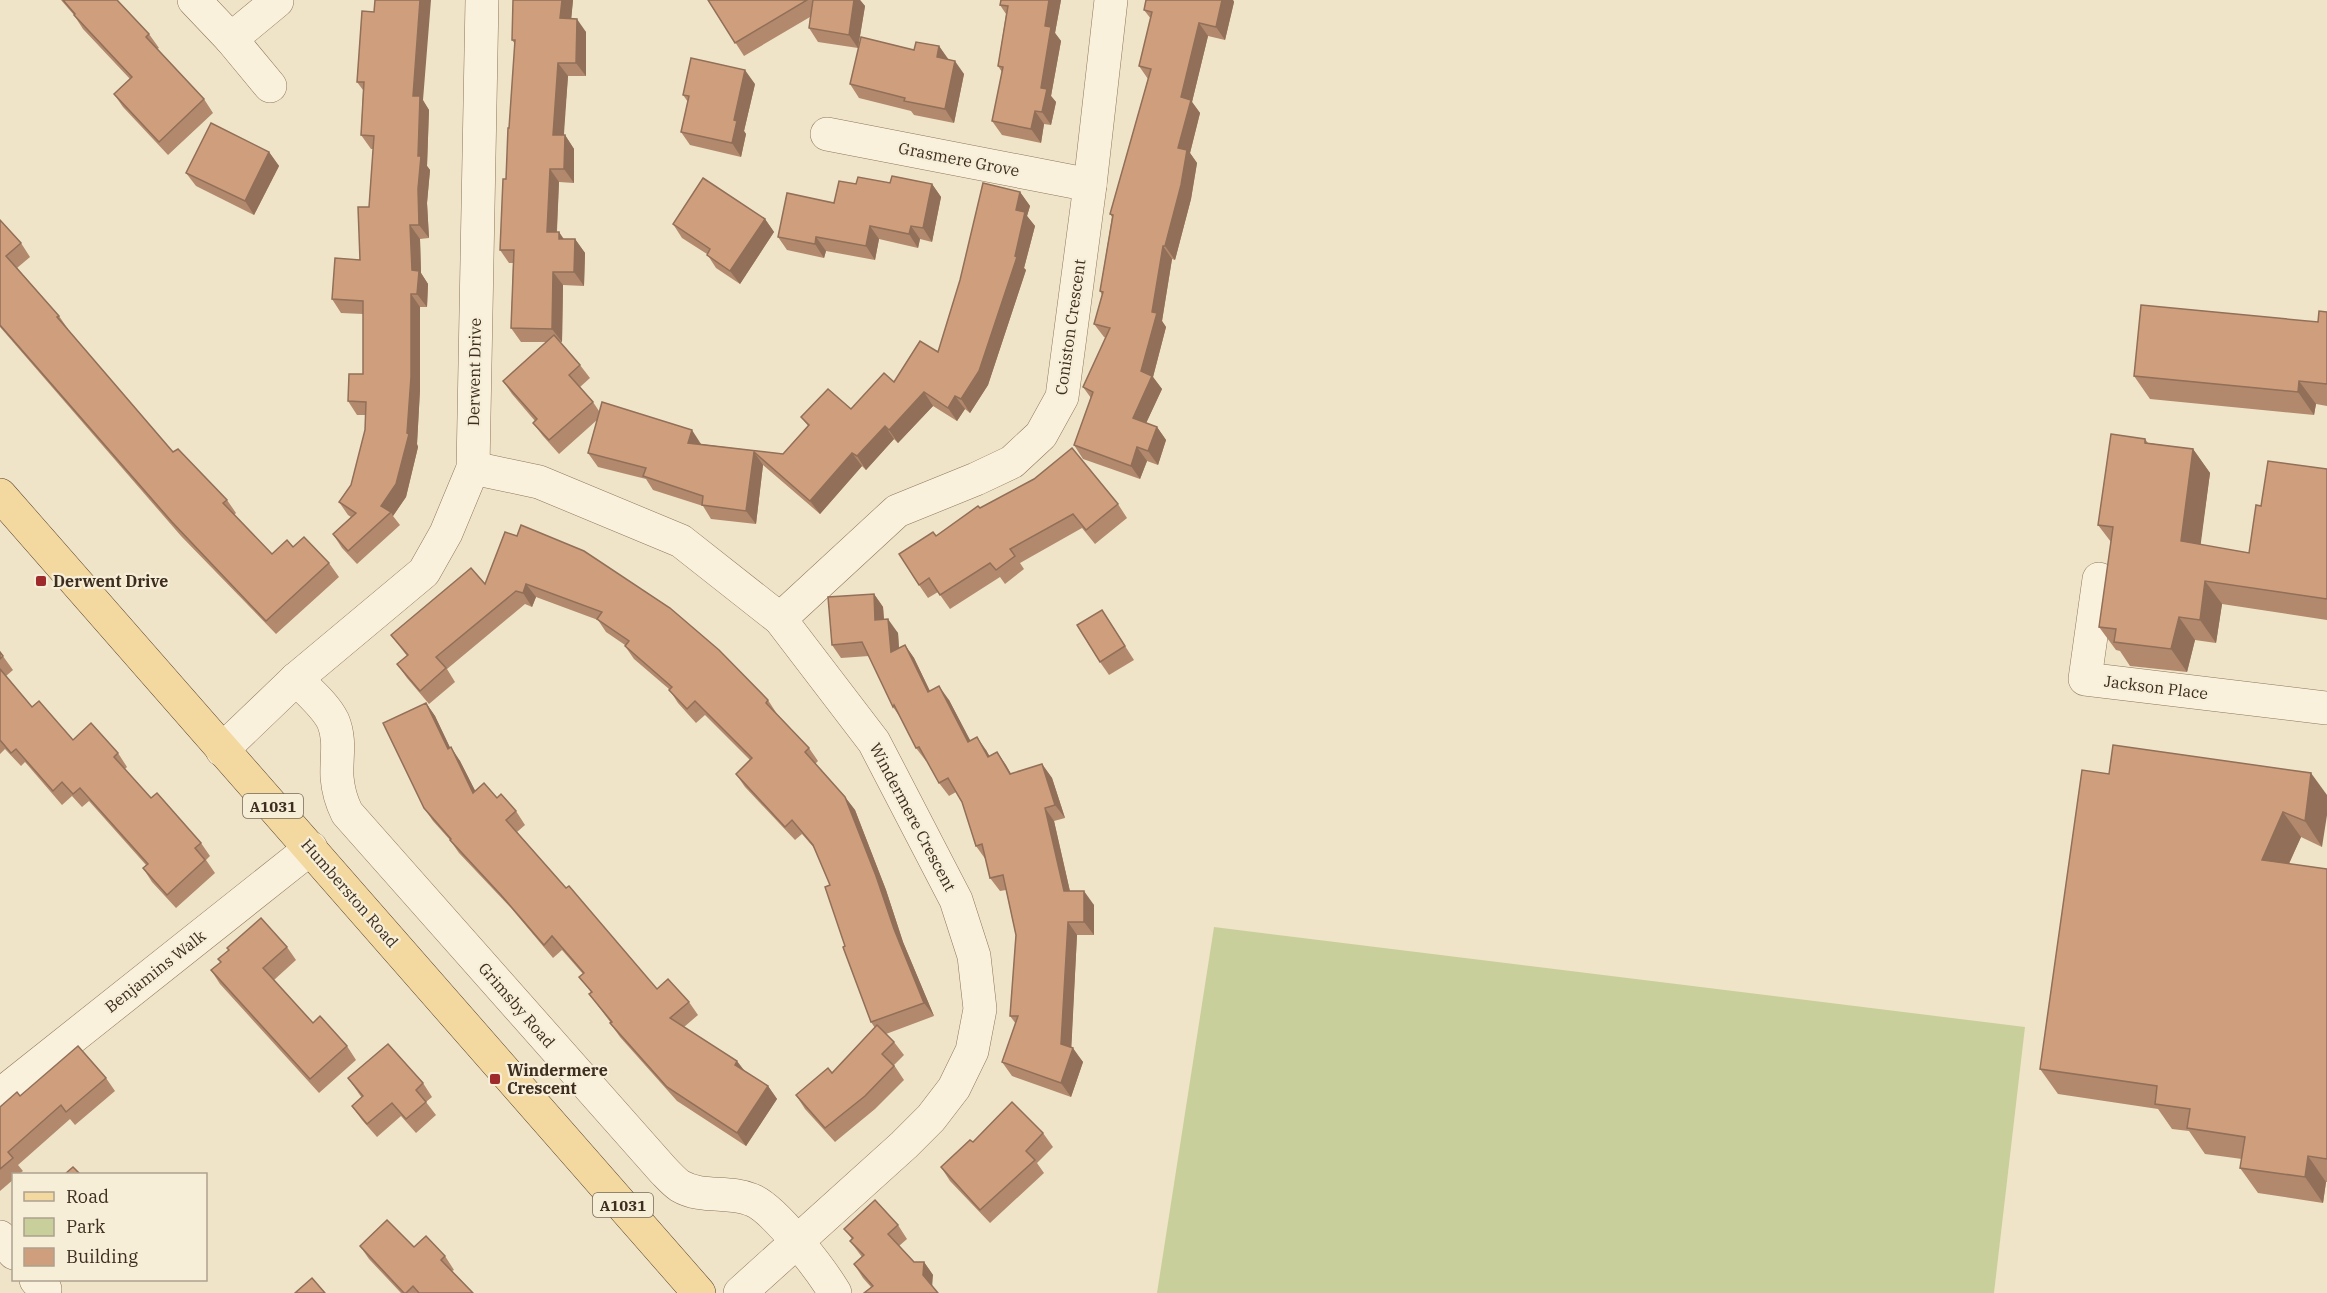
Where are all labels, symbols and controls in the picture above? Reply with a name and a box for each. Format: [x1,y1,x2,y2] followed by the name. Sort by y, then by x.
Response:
[897,137,1021,181] street label: Grasmere Grove
[1051,257,1089,396] street label: Coniston Crescent
[463,318,485,426] street label: Derwent Drive
[53,571,168,591] place label: Derwent Drive
[34,574,48,588] marker: Derwent Drive
[2103,671,2209,703] street label: Jackson Place
[865,739,961,895] street label: Windermere Crescent
[243,794,303,818] road number: A1031
[297,835,403,952] street label: Humberston Road
[101,925,210,1017] street label: Benjamins Walk
[474,958,560,1052] street label: Grimsby Road
[507,1060,608,1098] place label: Windermere Crescent
[488,1072,502,1086] marker: Windermere Crescent
[12,1173,207,1281] legend
[66,1185,109,1208] text: Road
[593,1193,653,1217] road number: A1031
[66,1215,106,1238] text: Park
[66,1245,138,1268] text: Building

